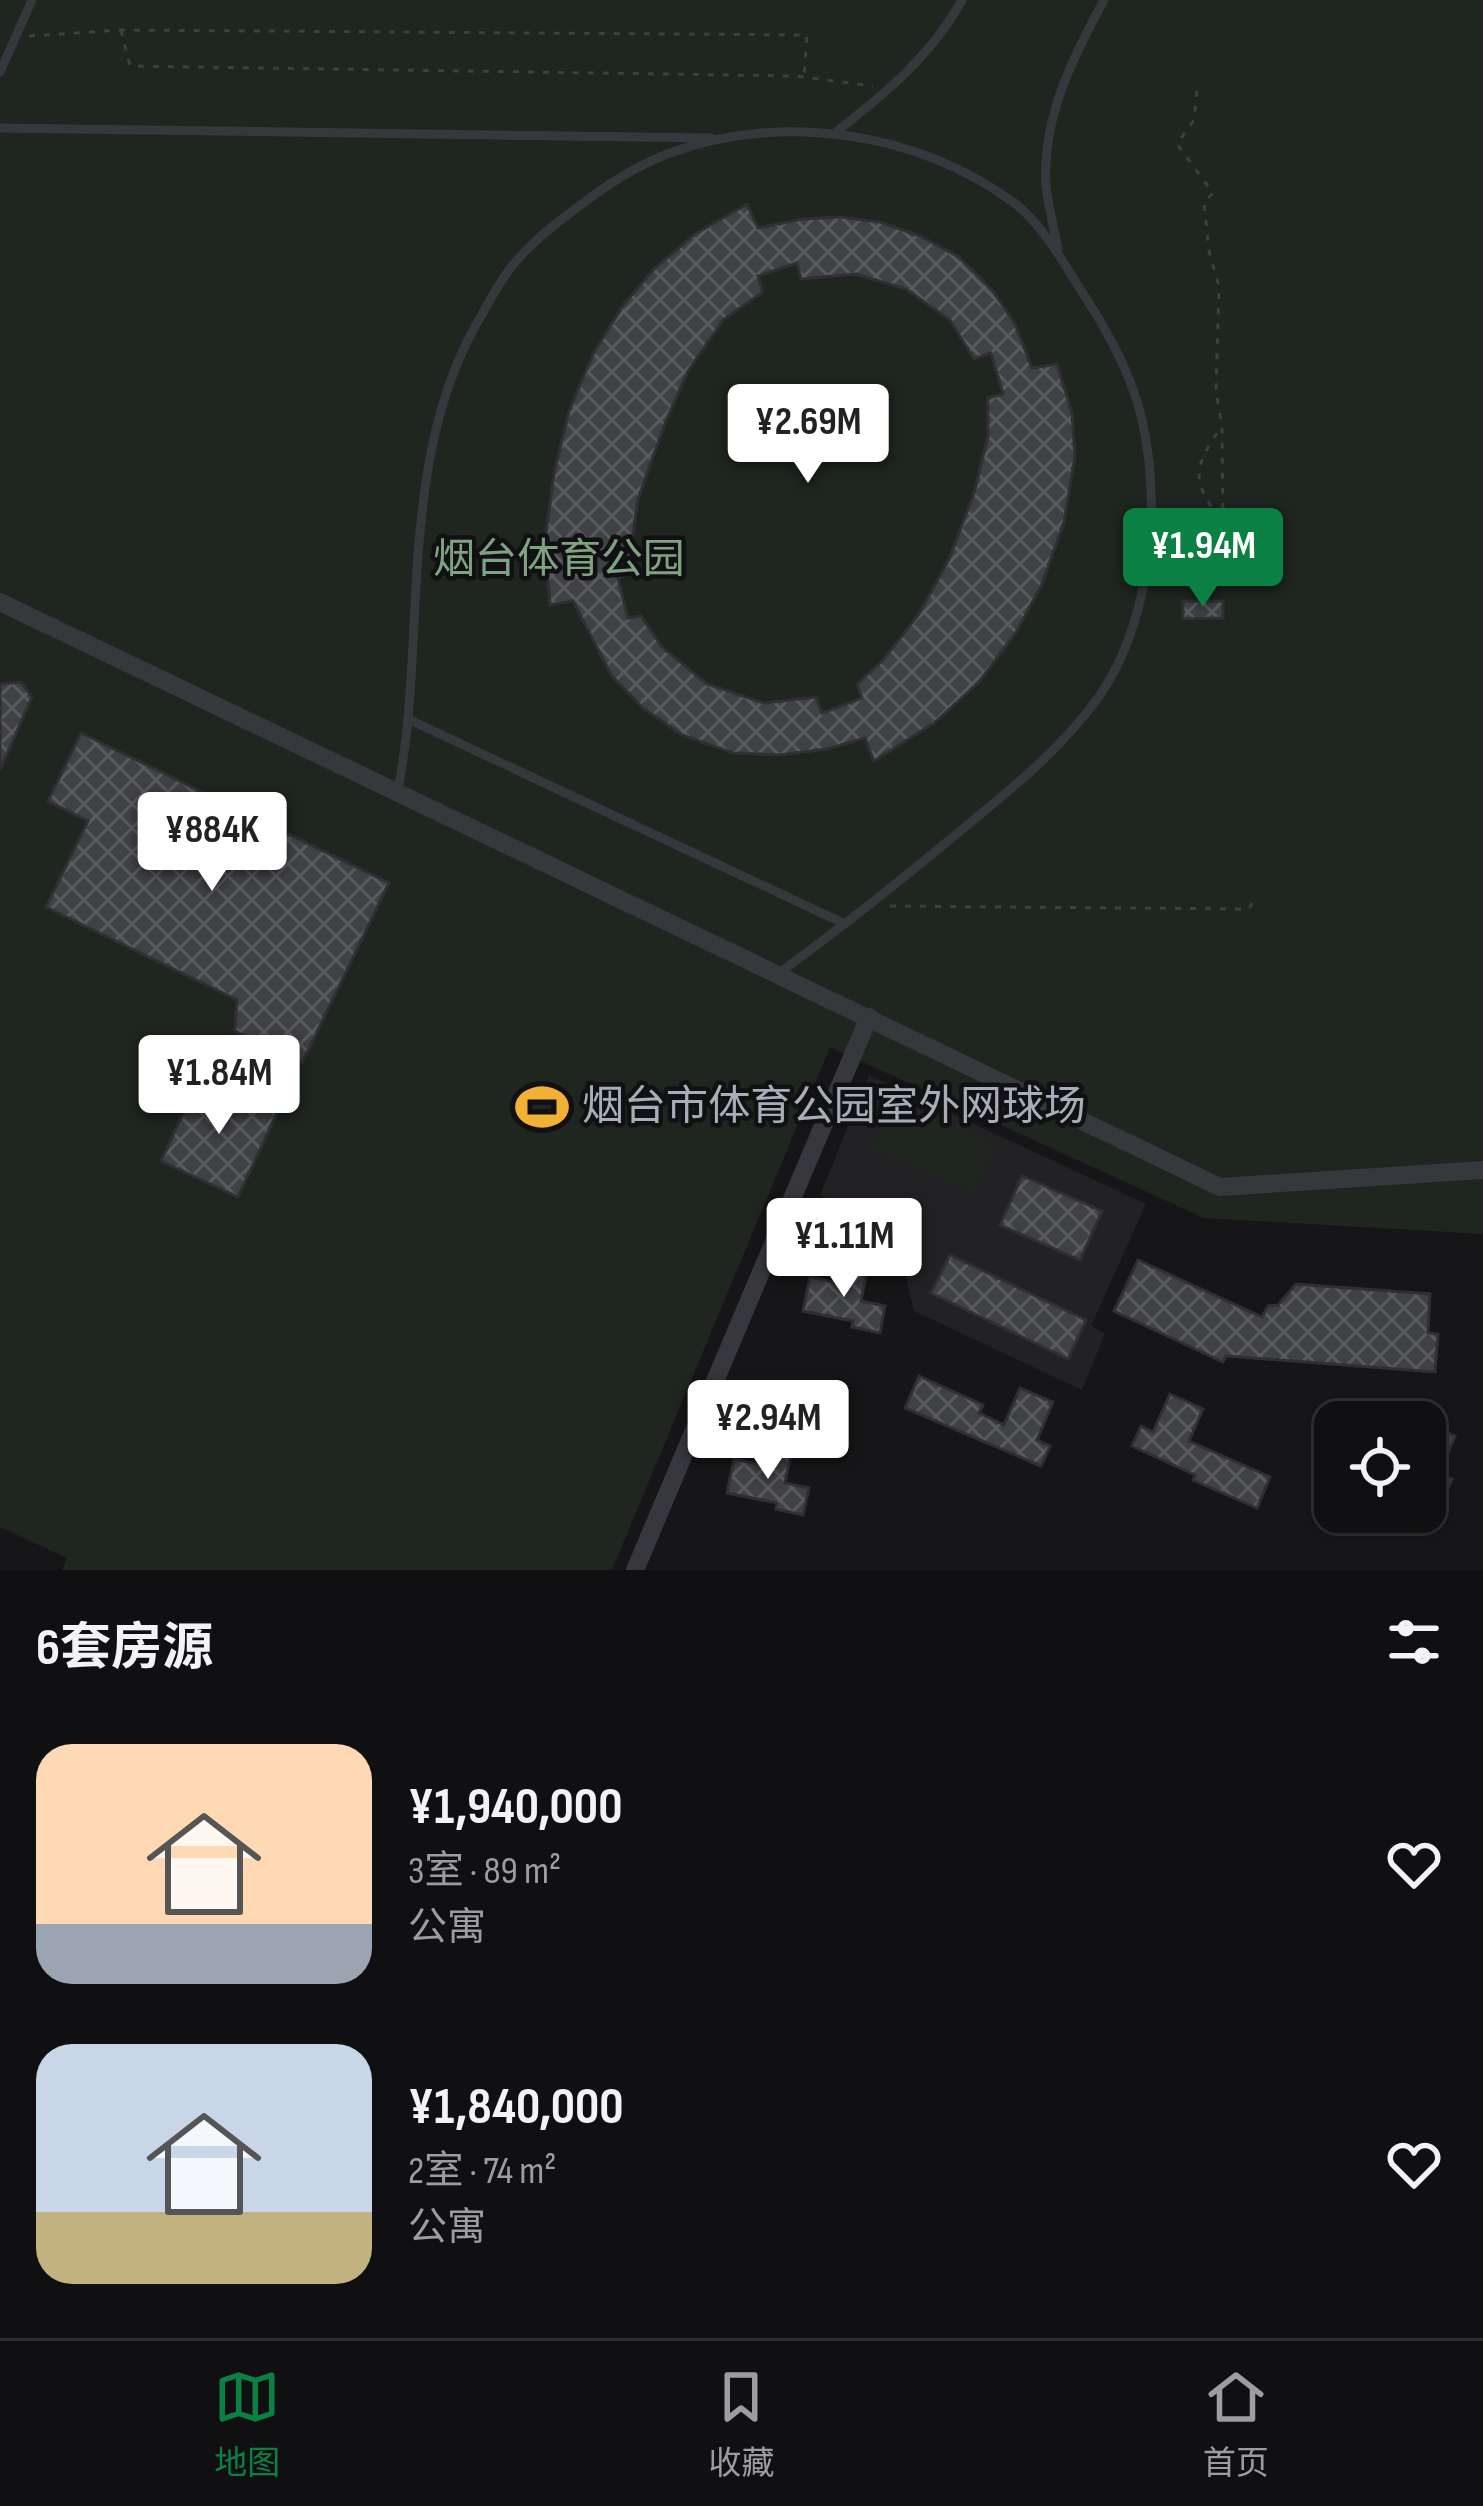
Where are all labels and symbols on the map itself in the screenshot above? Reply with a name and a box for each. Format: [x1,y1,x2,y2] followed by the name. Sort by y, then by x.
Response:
[710,384,906,486] pin: ¥2.69M
[1105,508,1301,610] pin: ¥1.94M
[433,535,685,586] park label: 烟台体育公园
[128,792,296,894] pin: ¥884K
[121,1035,317,1137] pin: ¥1.84M
[513,1078,571,1136] sports icon: 烟台市体育公园室外网球场
[582,1082,1086,1133] place label: 烟台市体育公园室外网球场
[746,1198,942,1300] pin: ¥1.11M
[670,1380,866,1482] pin: ¥2.94M

